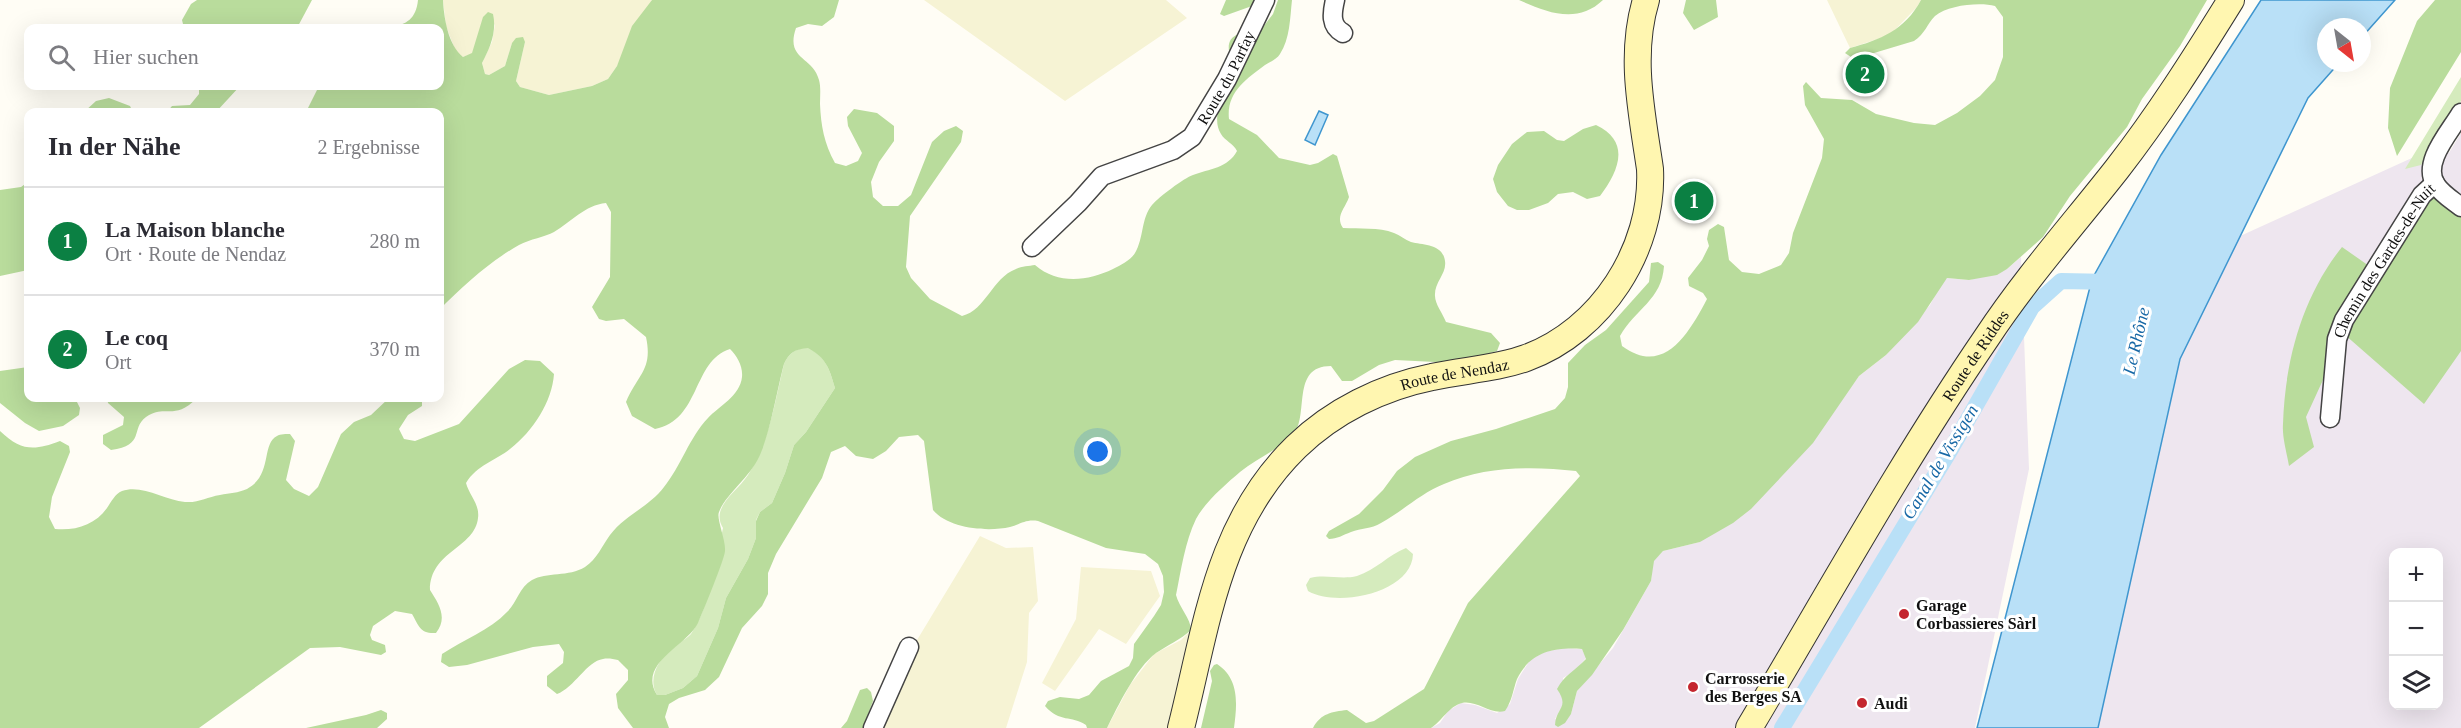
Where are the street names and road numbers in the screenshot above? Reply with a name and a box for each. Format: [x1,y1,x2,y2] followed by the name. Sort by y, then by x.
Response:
[1193,28,1258,127] street label: Route du Parfay
[2330,179,2438,340] street label: Chemin des Gardes-de-Nuit
[1939,306,2012,404] street label: Route de Riddes
[1398,355,1510,393] street label: Route de Nendaz

